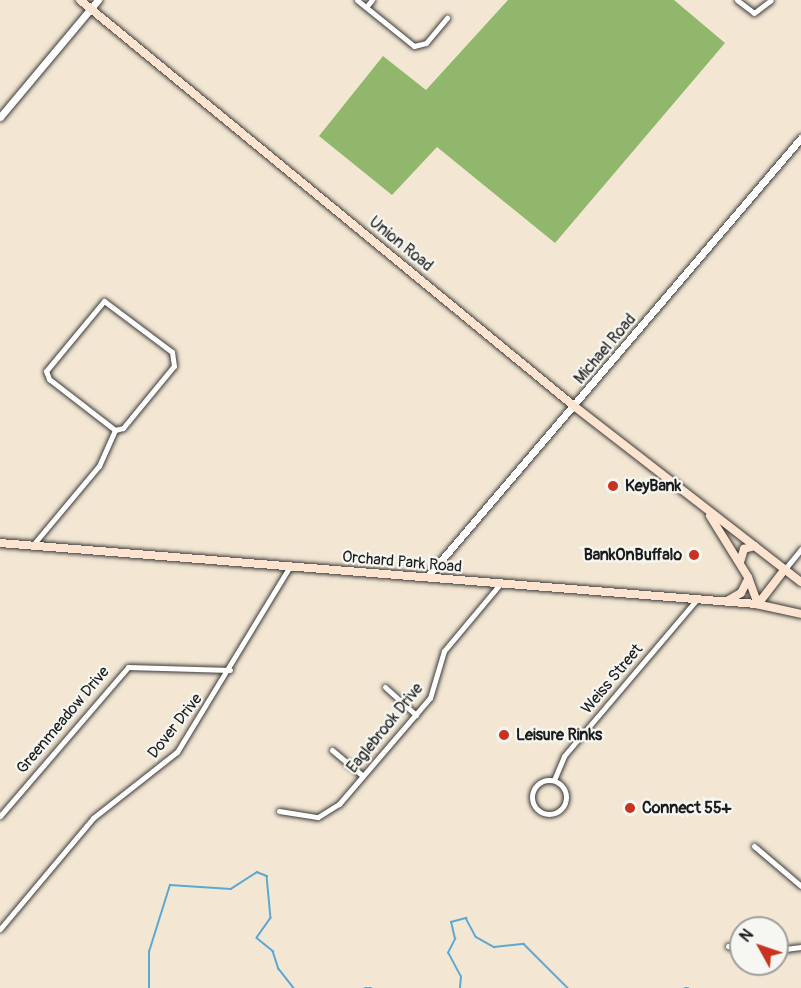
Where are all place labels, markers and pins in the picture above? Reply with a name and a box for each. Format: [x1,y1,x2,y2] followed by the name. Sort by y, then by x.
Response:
[625,476,681,496] place label: KeyBank
[606,479,620,493] marker: KeyBank
[584,545,682,565] place label: BankOnBuffalo
[687,548,701,562] marker: BankOnBuffalo
[516,725,602,745] place label: Leisure Rinks
[497,728,511,742] marker: Leisure Rinks
[642,798,731,818] place label: Connect 55+
[623,801,637,815] marker: Connect 55+

